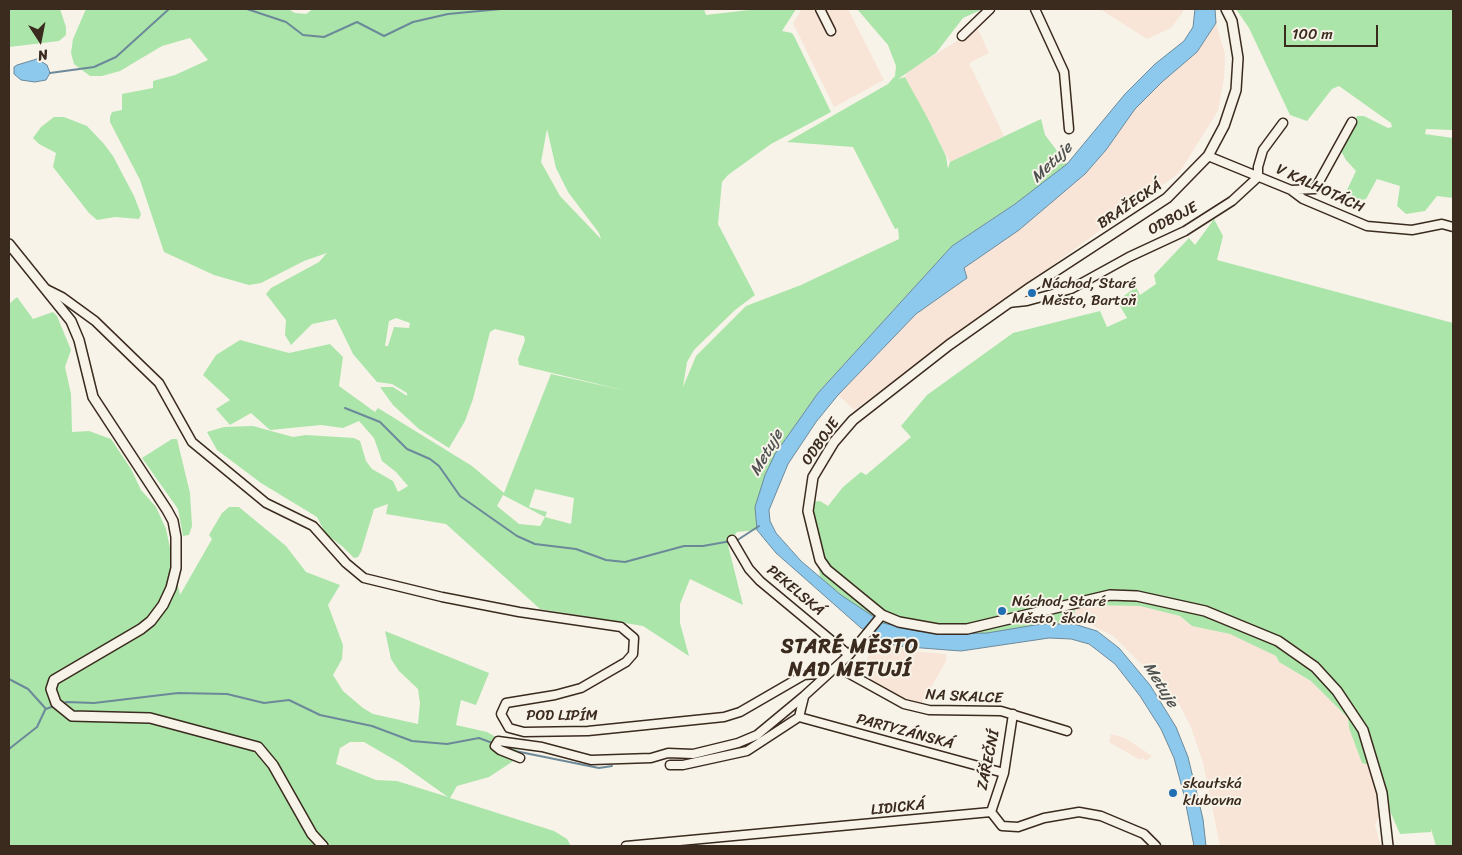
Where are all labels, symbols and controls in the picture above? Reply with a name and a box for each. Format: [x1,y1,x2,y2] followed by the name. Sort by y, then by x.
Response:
[15,15,65,65] north arrow
[1287,15,1381,47] scale bar
[1292,21,1333,47] text: 100 m
[36,42,50,68] text: N
[1027,139,1077,187] water label: Metuje
[1273,161,1367,217] street label: V KALHOTÁCH
[1094,177,1166,233] street label: BRAŽECKÁ
[1145,199,1201,239] street label: ODBOJE
[1042,275,1136,310] place label: Náchod, Staré Město, Bartoň
[1026,287,1038,299] marker: Náchod, Staré Město, Bartoň
[798,415,844,469] street label: ODBOJE
[746,427,788,479] water label: Metuje
[763,562,827,620] street label: PEKELSKÁ
[1012,593,1106,628] place label: Náchod, Staré Město, škola
[996,605,1008,617] marker: Náchod, Staré Město, škola
[781,636,919,683] district label: STARÉ MĚSTO NAD METUJÍ
[1139,659,1181,711] water label: Metuje
[925,686,1003,708] street label: NA SKALCE
[526,707,598,725] street label: POD LIPÍM
[854,710,956,754] street label: PARTYZÁNSKÁ
[974,728,1004,792] street label: ZÁŘEČNÍ
[1183,775,1242,810] place label: skautská klubovna
[1167,787,1179,799] marker: skautská klubovna
[870,796,926,820] street label: LIDICKÁ

